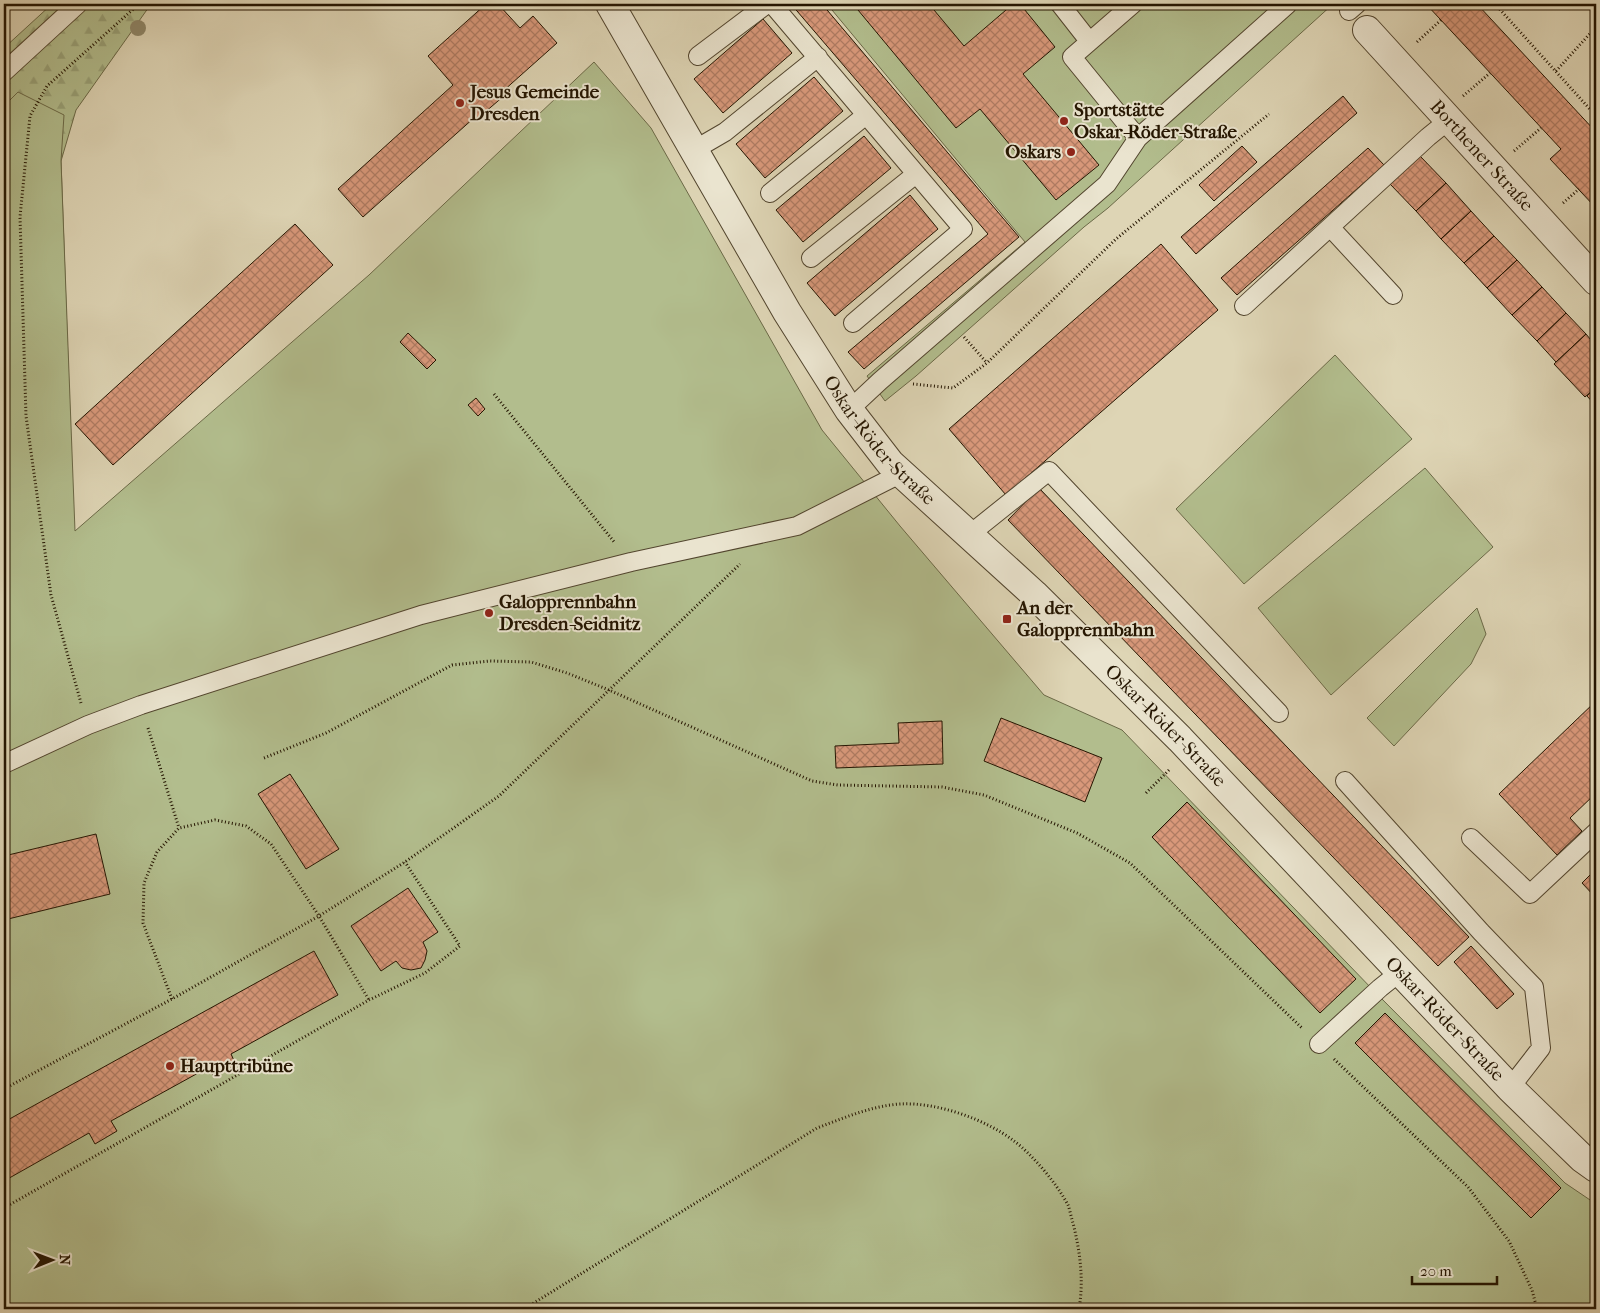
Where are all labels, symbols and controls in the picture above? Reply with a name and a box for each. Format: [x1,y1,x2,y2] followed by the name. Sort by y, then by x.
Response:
[468,81,600,125] place label: Jesus Gemeinde Dresden
[1425,95,1538,216] street label: Borthener Straße
[454,97,466,109] marker: Jesus Gemeinde Dresden
[1074,99,1237,143] place label: Sportstätte Oskar-Röder-Straße
[1058,115,1070,127] marker: Sportstätte Oskar-Röder-Straße
[1005,141,1061,163] place label: Oskars
[1065,146,1077,158] marker: Oskars
[819,371,940,510] street label: Oskar-Röder-Straße
[499,591,641,635] place label: Galopprennbahn Dresden-Seidnitz
[1016,597,1155,641] place label: An der Galopprennbahn
[483,607,495,619] marker: Galopprennbahn Dresden-Seidnitz
[1001,613,1013,625] marker: An der Galopprennbahn
[1100,660,1230,791] street label: Oskar-Röder-Straße
[1381,952,1509,1086] street label: Oskar-Röder-Straße
[180,1055,293,1077] place label: Haupttribüne
[164,1060,176,1072] marker: Haupttribüne
[28,1236,78,1286] north arrow
[1412,1253,1498,1285] scale bar
[56,1254,73,1266] text: N
[1420,1262,1452,1280] text: 20 m

